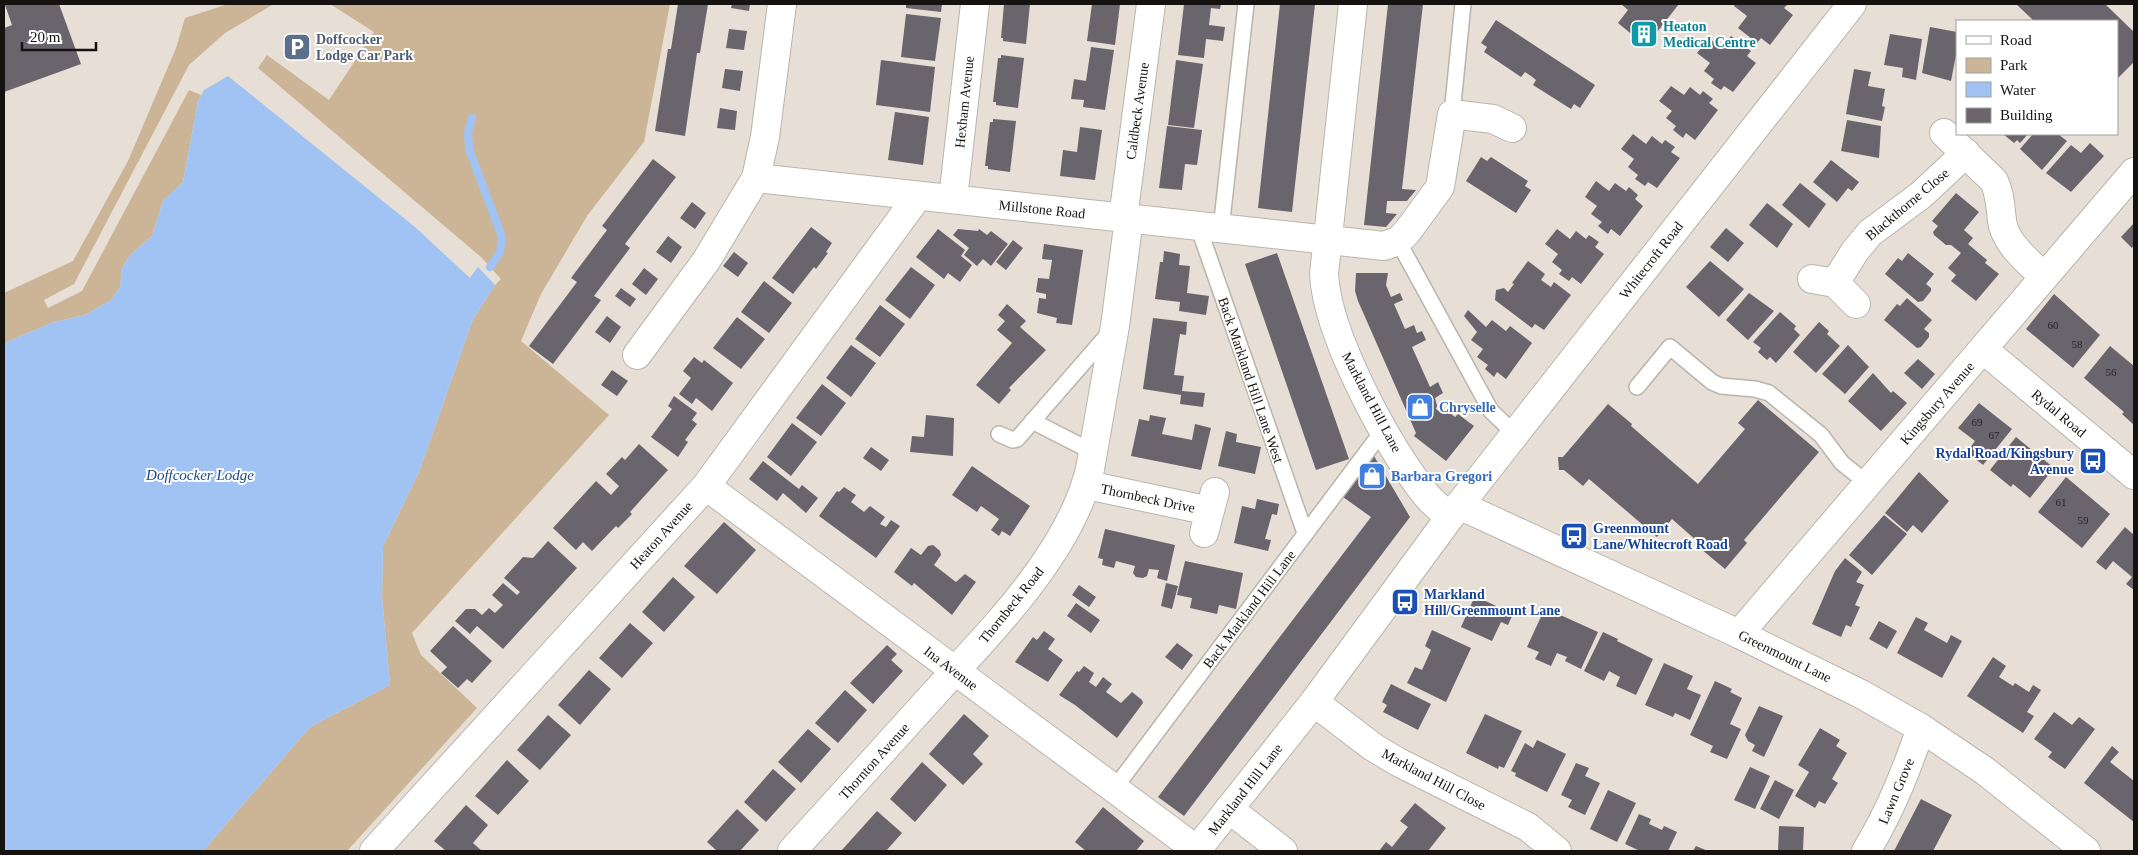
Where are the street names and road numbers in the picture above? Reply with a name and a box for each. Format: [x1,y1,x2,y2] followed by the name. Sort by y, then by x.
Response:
[952,55,977,149] street label: Hexham Avenue
[1123,61,1152,161] street label: Caldbeck Avenue
[1863,165,1952,243] street label: Blackthorne Close
[998,198,1086,221] street label: Millstone Road
[1617,219,1686,302] street label: Whitecroft Road
[1215,295,1286,465] street label: Back Markland Hill Lane West
[1339,350,1404,455] street label: Markland Hill Lane
[1897,359,1977,448] street label: Kingsbury Avenue
[2029,386,2089,440] street label: Rydal Road
[1099,481,1196,516] street label: Thornbeck Drive
[627,498,696,572] street label: Heaton Avenue
[1200,548,1299,671] street label: Back Markland Hill Lane
[976,564,1047,646] street label: Thornbeck Road
[1736,627,1834,685] street label: Greenmount Lane
[921,643,980,693] street label: Ina Avenue
[836,720,913,803] street label: Thornton Avenue
[1205,741,1286,838] street label: Markland Hill Lane
[1379,746,1488,813] street label: Markland Hill Close
[1876,756,1917,827] street label: Lawn Grove

